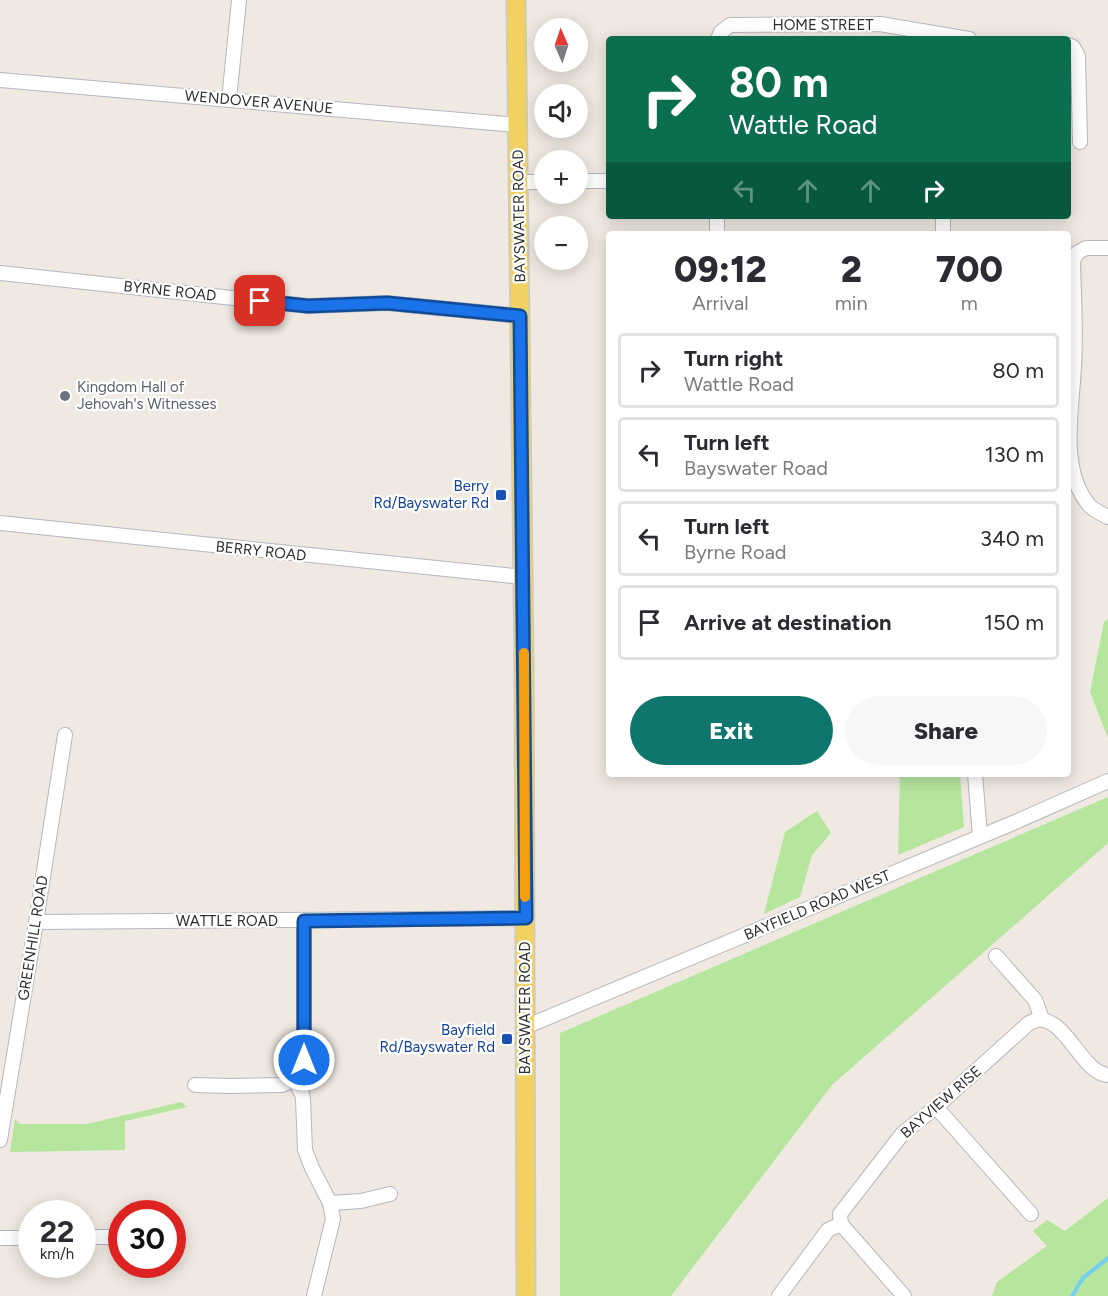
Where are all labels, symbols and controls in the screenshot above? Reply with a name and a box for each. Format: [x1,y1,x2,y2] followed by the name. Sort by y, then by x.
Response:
[772,16,874,34] street label: HOME STREET
[534,18,588,72] north arrow
[534,18,588,270] map controls
[729,57,829,108] text: 80 m
[630,60,708,138] icon: right
[534,84,588,138] button: sound
[184,87,334,117] street label: WENDOVER AVENUE
[729,108,878,141] text: Wattle Road
[509,149,529,283] street label: BAYSWATER ROAD
[534,150,588,204] button: +
[728,174,761,207] icon: left
[791,174,824,207] icon: ahead
[854,174,887,207] icon: ahead
[917,174,950,207] icon: right
[534,216,588,270] button: −
[674,248,767,291] text: 09:12
[841,248,862,291] text: 2
[936,248,1003,291] text: 700
[234,275,285,326] pin
[123,277,217,305] street label: BYRNE ROAD
[243,284,276,317] icon: arrive
[692,291,749,315] text: Arrival
[835,291,868,315] text: min
[961,291,978,315] text: m
[684,345,783,372] text: Turn right
[633,354,666,387] icon: right
[992,357,1044,384] text: 80 m
[684,372,794,396] text: Wattle Road
[77,378,216,413] place label: Kingdom Hall of Jehovah's Witnesses
[58,389,72,403] marker: Kingdom Hall of Jehovah's Witnesses
[684,429,770,456] text: Turn left
[633,438,666,471] icon: left
[985,441,1044,468] text: 130 m
[684,456,828,480] text: Bayswater Road
[373,477,489,512] place label: Berry Rd/Bayswater Rd
[494,488,508,502] marker: Berry Rd/Bayswater Rd
[684,513,770,540] text: Turn left
[633,522,666,555] icon: left
[980,525,1044,552] text: 340 m
[215,537,307,565] street label: BERRY ROAD
[684,540,787,564] text: Byrne Road
[633,606,666,639] icon: arrive
[684,609,892,636] text: Arrive at destination
[984,609,1044,636] text: 150 m
[630,696,833,765] button: Exit
[845,696,1047,765] button: Share
[741,866,893,944] street label: BAYFIELD ROAD WEST
[14,874,52,1002] street label: GREENHILL ROAD
[176,912,278,930] street label: WATTLE ROAD
[516,941,534,1075] street label: BAYSWATER ROAD
[379,1021,495,1056] place label: Bayfield Rd/Bayswater Rd
[272,1028,336,1092] position arrow
[500,1032,514,1046] marker: Bayfield Rd/Bayswater Rd
[897,1062,985,1142] street label: BAYVIEW RISE
[108,1200,186,1278] speed limit sign: 30
[40,1213,74,1250] text: 22
[40,1245,74,1263] text: km/h

